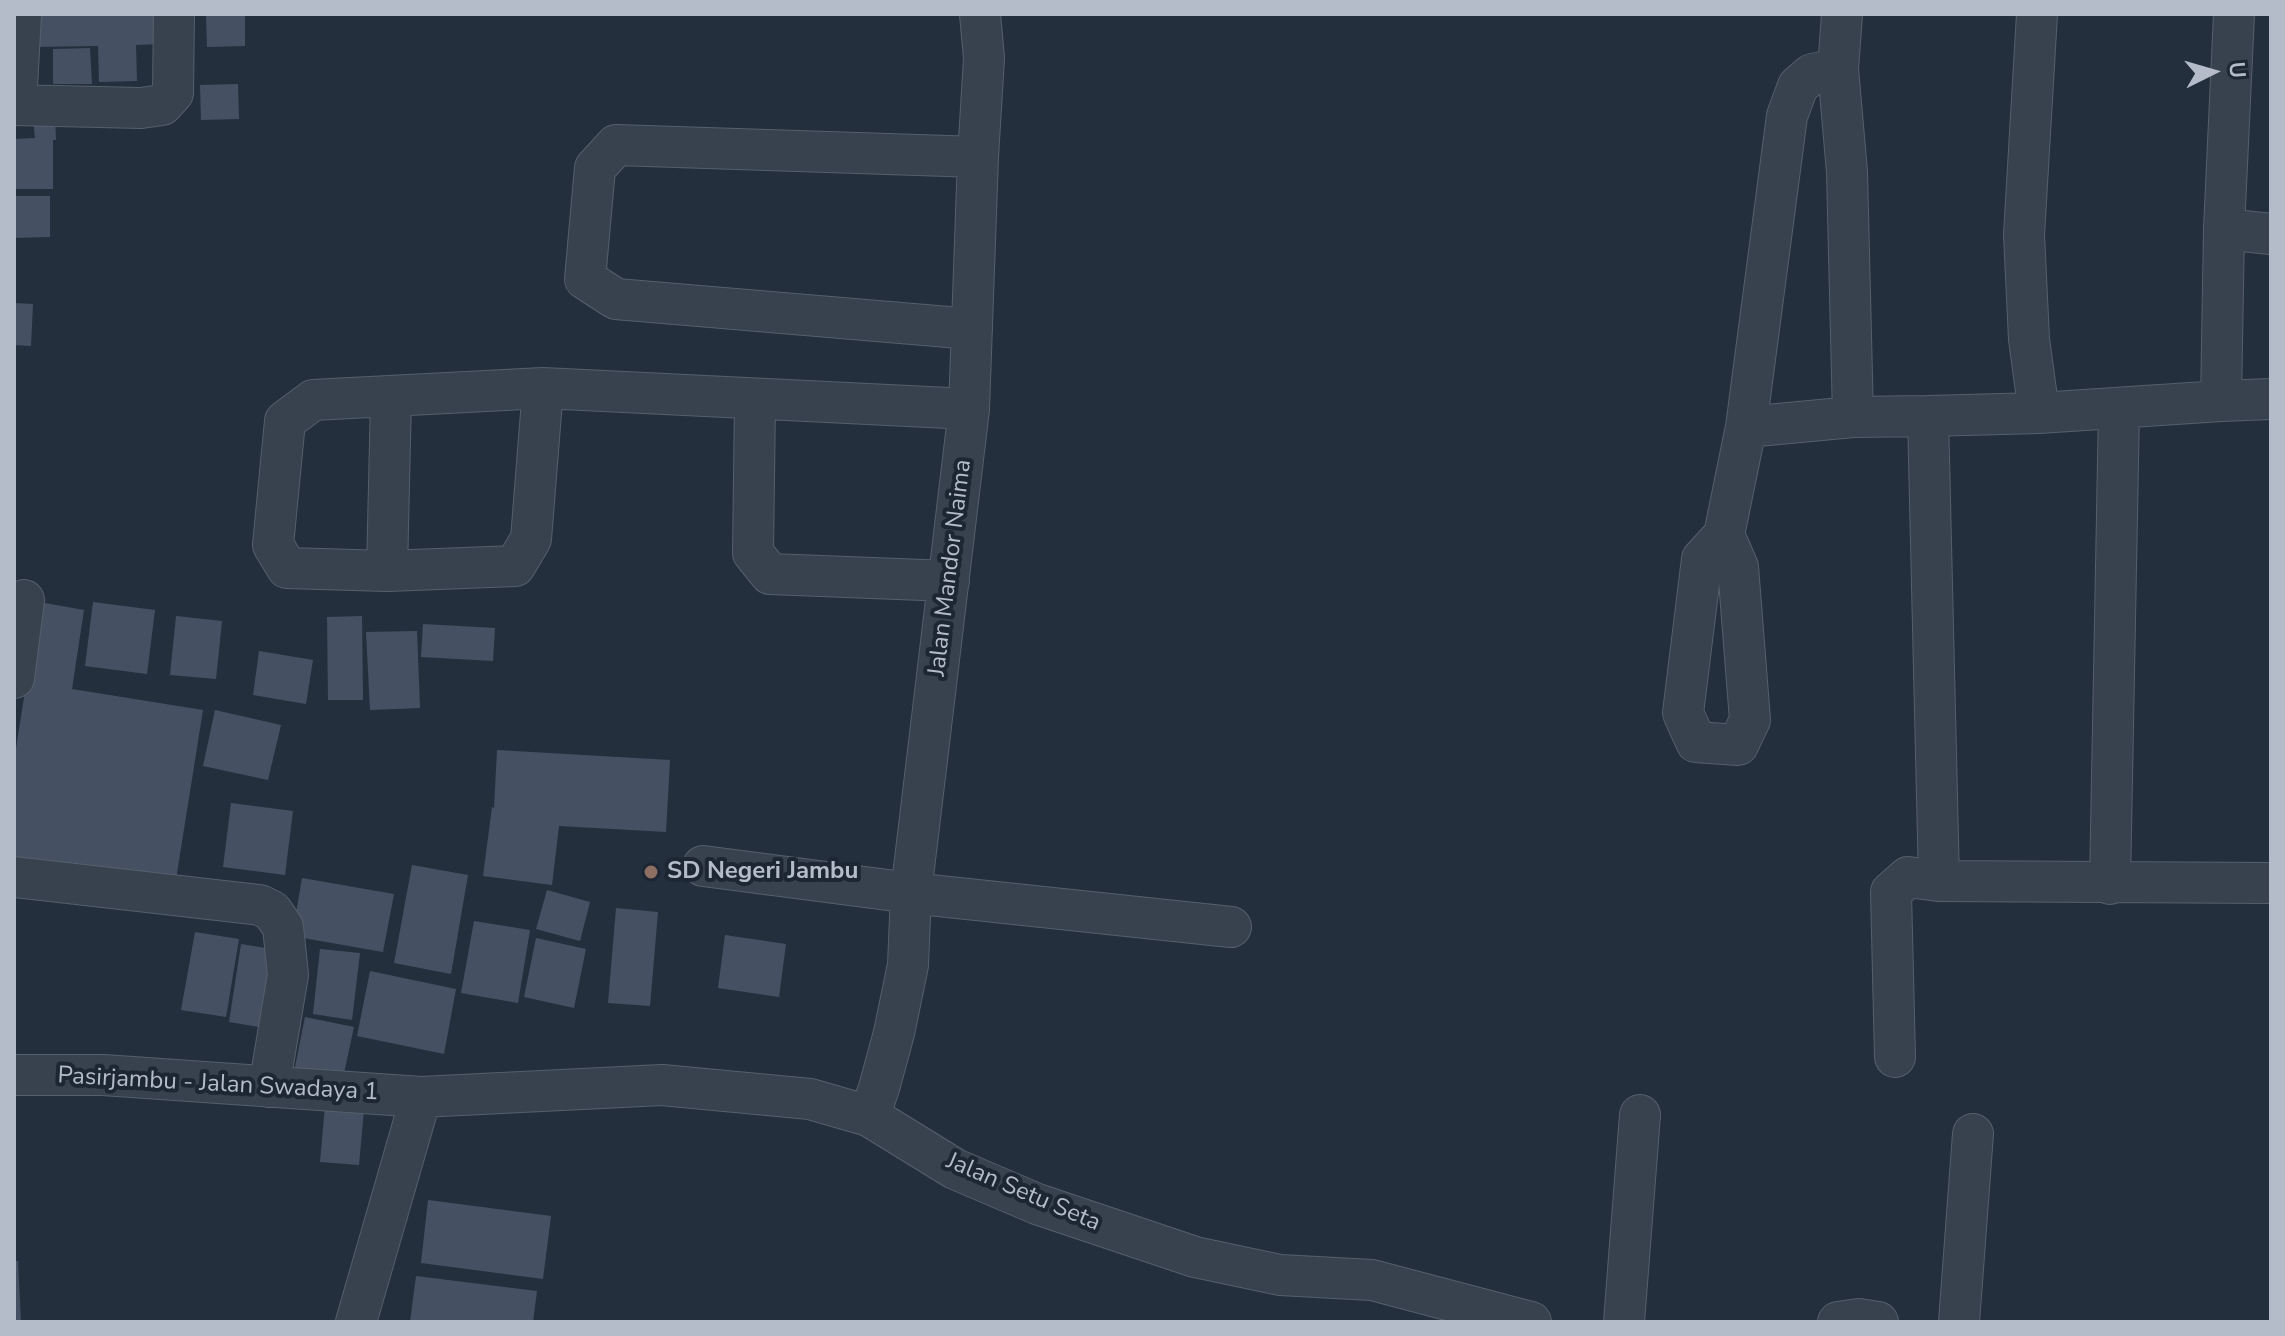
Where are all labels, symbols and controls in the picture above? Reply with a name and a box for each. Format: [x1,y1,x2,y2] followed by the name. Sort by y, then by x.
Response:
[2173,32,2253,112] north arrow
[2221,61,2253,79] text: U
[923,458,979,678] street label: Jalan Mandor Naima
[667,858,858,886] place label: SD Negeri Jambu
[642,863,660,881] marker: SD Negeri Jambu
[57,1062,379,1108] street label: Pasirjambu - Jalan Swadaya 1
[942,1148,1104,1238] street label: Jalan Setu Seta

